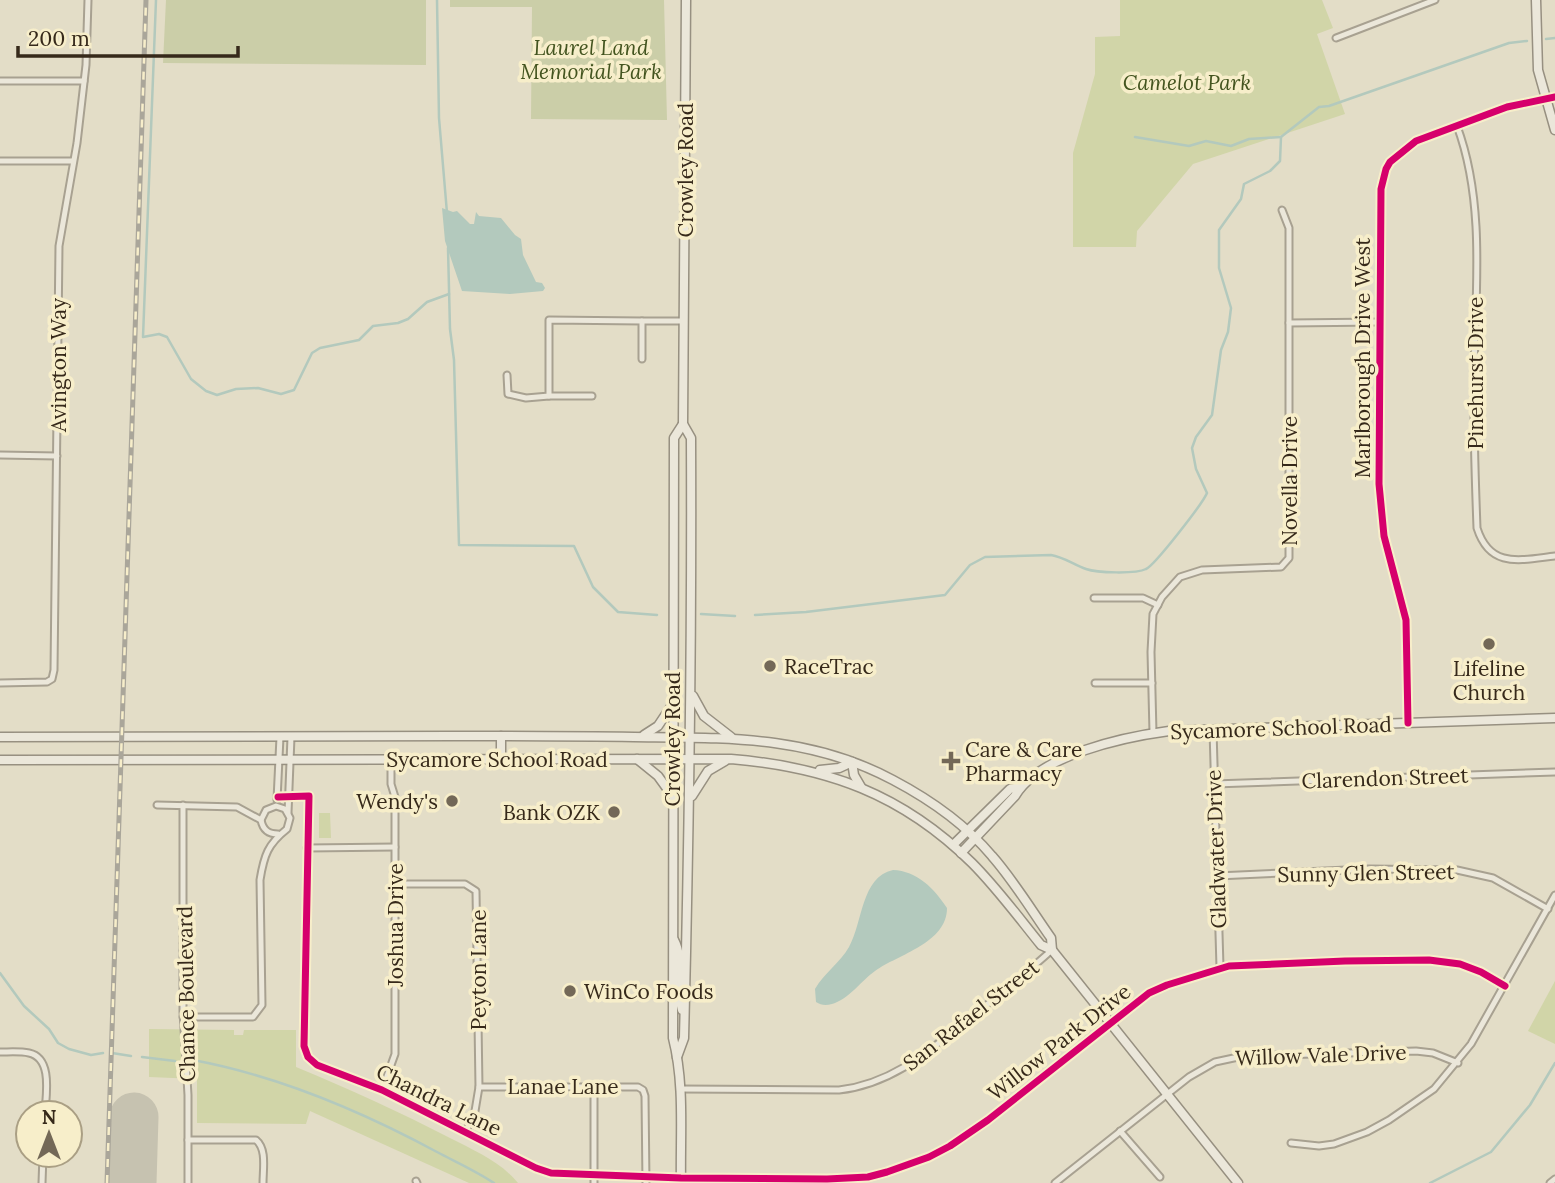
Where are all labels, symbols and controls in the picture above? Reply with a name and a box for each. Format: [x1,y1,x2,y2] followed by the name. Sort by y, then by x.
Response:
[18,14,238,58] scale bar
[28,25,90,52] text: 200 m
[520,34,662,85] park label: Laurel Land Memorial Park
[1123,69,1251,96] park label: Camelot Park
[672,103,699,237] street label: Crowley Road
[1349,237,1376,478] street label: Marlborough Drive West
[1462,297,1489,449] street label: Pinehurst Drive
[45,298,72,433] street label: Avington Way
[1276,416,1303,546] street label: Novella Drive
[1481,636,1497,652] marker: Lifeline Church
[784,653,874,680] place label: RaceTrac
[1453,655,1525,706] place label: Lifeline Church
[762,658,778,674] marker: RaceTrac
[659,672,686,806] street label: Crowley Road
[1170,711,1392,745] street label: Sycamore School Road
[965,736,1082,787] place label: Care & Care Pharmacy
[386,746,608,773] street label: Sycamore School Road
[943,753,959,769] marker: Care & Care Pharmacy
[1301,762,1470,794] street label: Clarendon Street
[1200,769,1232,929] street label: Gladwater Drive
[356,788,438,815] place label: Wendy's
[444,793,460,809] marker: Wendy's
[503,799,601,826] place label: Bank OZK
[606,804,622,820] marker: Bank OZK
[1277,858,1456,888] street label: Sunny Glen Street
[382,863,409,988] street label: Joshua Drive
[171,906,201,1082] street label: Chance Boulevard
[465,909,492,1031] street label: Peyton Lane
[898,953,1045,1076] street label: San Rafael Street
[584,978,713,1005] place label: WinCo Foods
[982,978,1136,1106] street label: Willow Park Drive
[562,983,578,999] marker: WinCo Foods
[1235,1039,1407,1071] street label: Willow Vale Drive
[372,1058,506,1142] street label: Chandra Lane
[507,1073,619,1100] street label: Lanae Lane
[14,1099,84,1169] north arrow
[42,1105,57,1129] text: N

